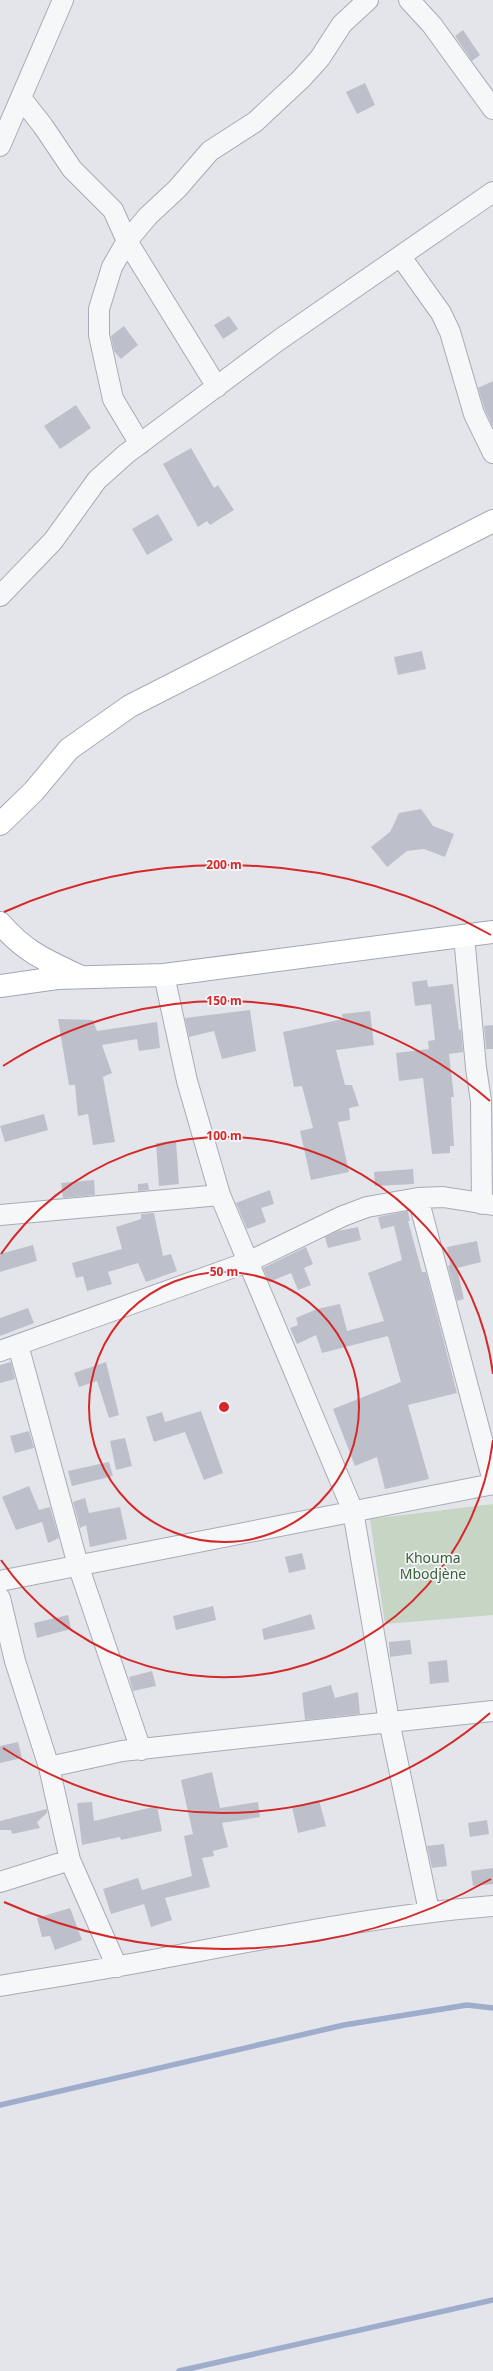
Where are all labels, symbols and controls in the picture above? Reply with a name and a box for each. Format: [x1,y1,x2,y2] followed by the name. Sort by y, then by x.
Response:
[206,856,242,873] text: 200 m
[206,992,242,1009] text: 150 m
[206,1127,242,1144] text: 100 m
[210,1263,238,1280] text: 50 m
[217,1400,231,1414] centre of rings
[400,1548,466,1583] park label: Khouma Mbodjène

